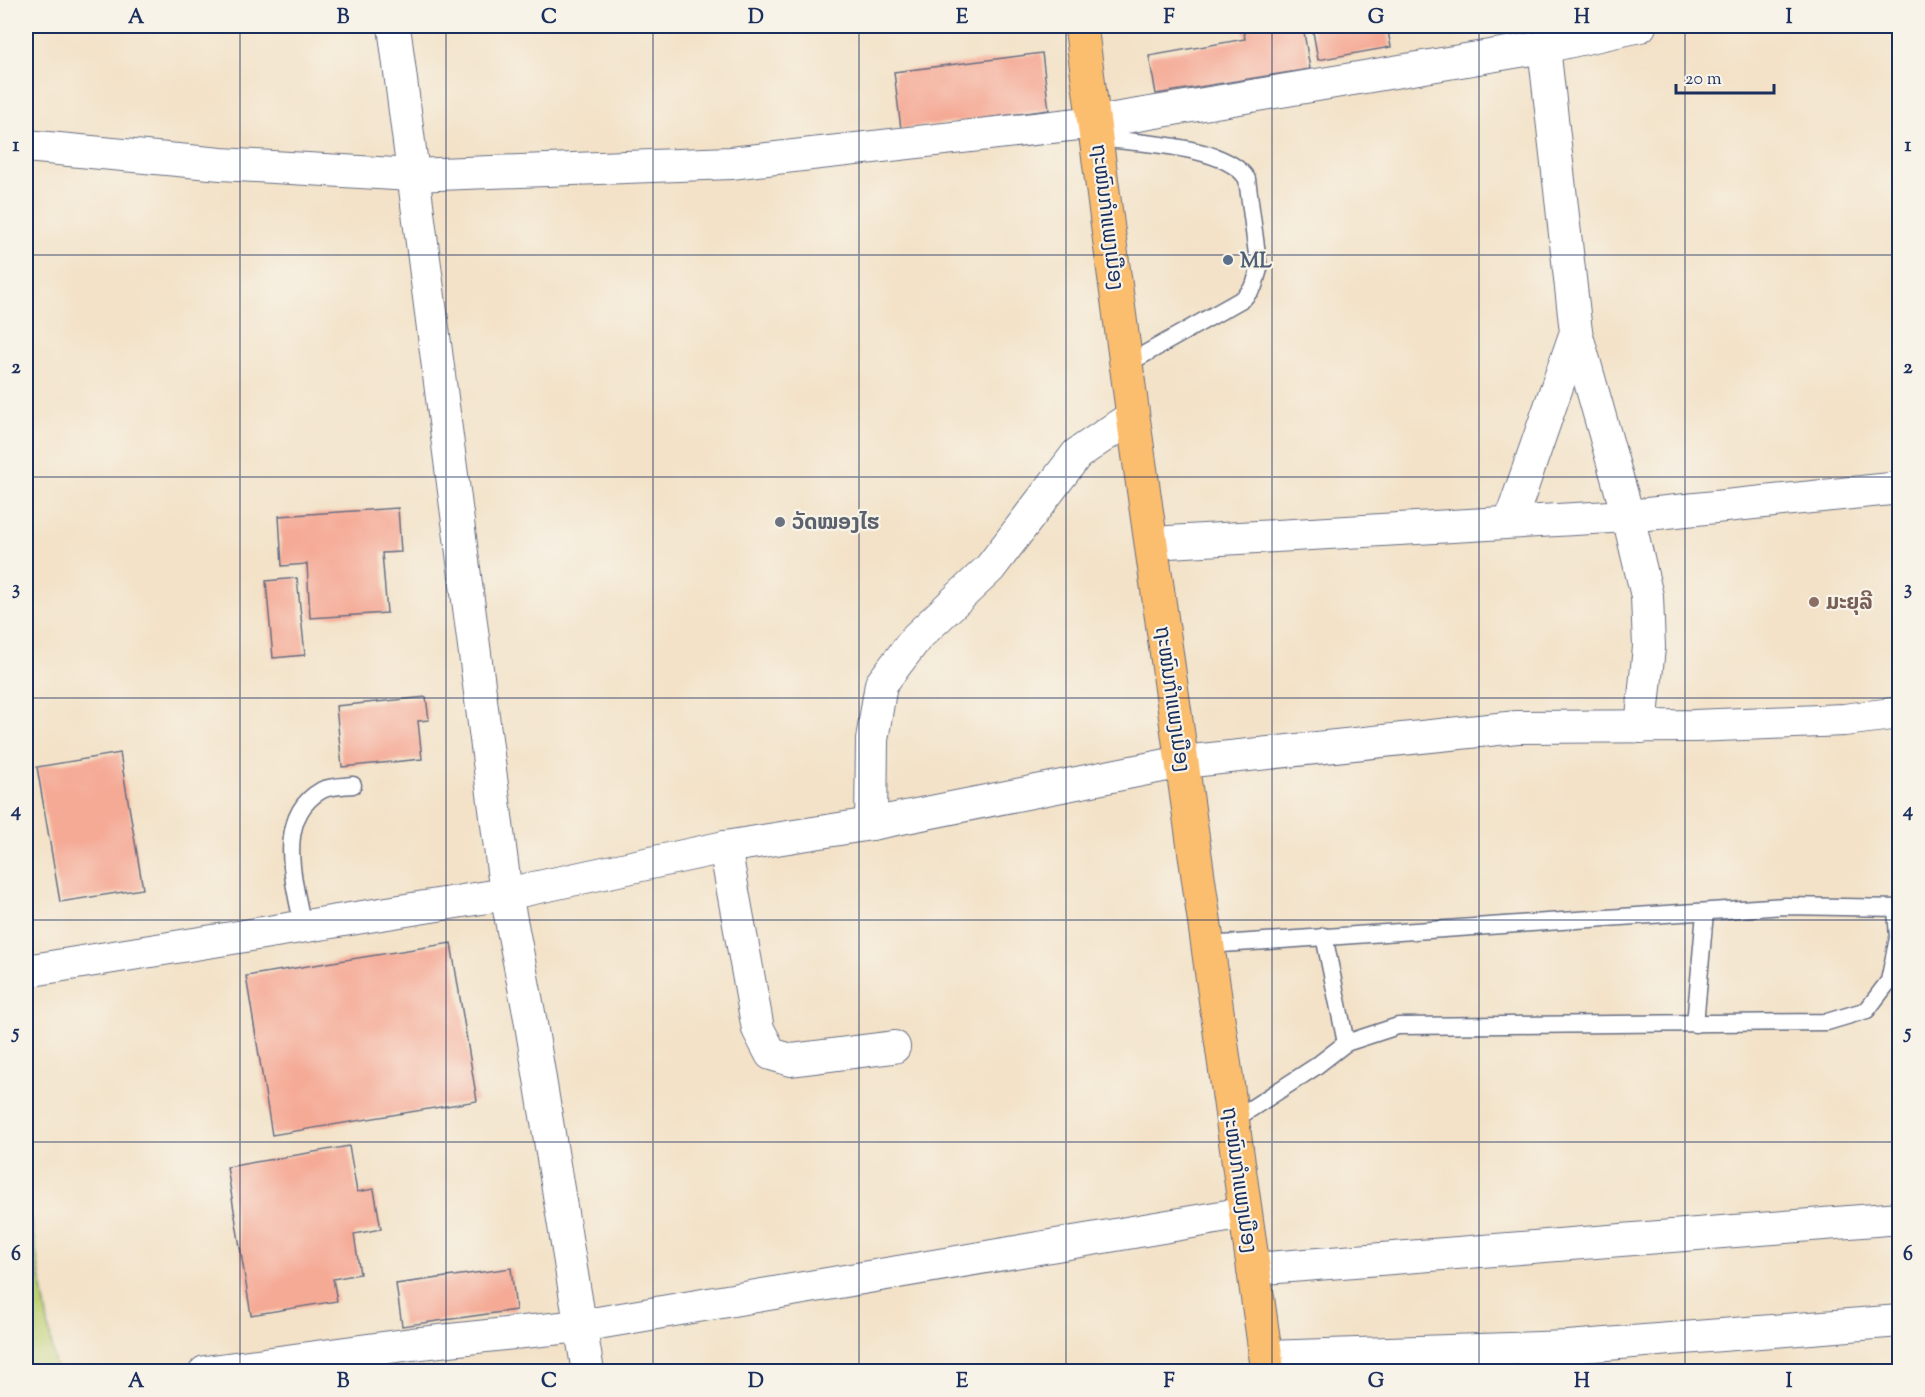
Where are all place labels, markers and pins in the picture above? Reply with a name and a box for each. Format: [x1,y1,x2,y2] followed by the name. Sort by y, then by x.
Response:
[1240,247,1272,277] place label: ML
[1221,253,1235,267] marker: ML
[792,509,879,539] place label: ວັດໝອງໄຮ
[773,515,787,529] marker: ວັດໝອງໄຮ
[1826,589,1873,619] place label: ມະຍຸລີ
[1807,595,1821,609] marker: ມະຍຸລີ

